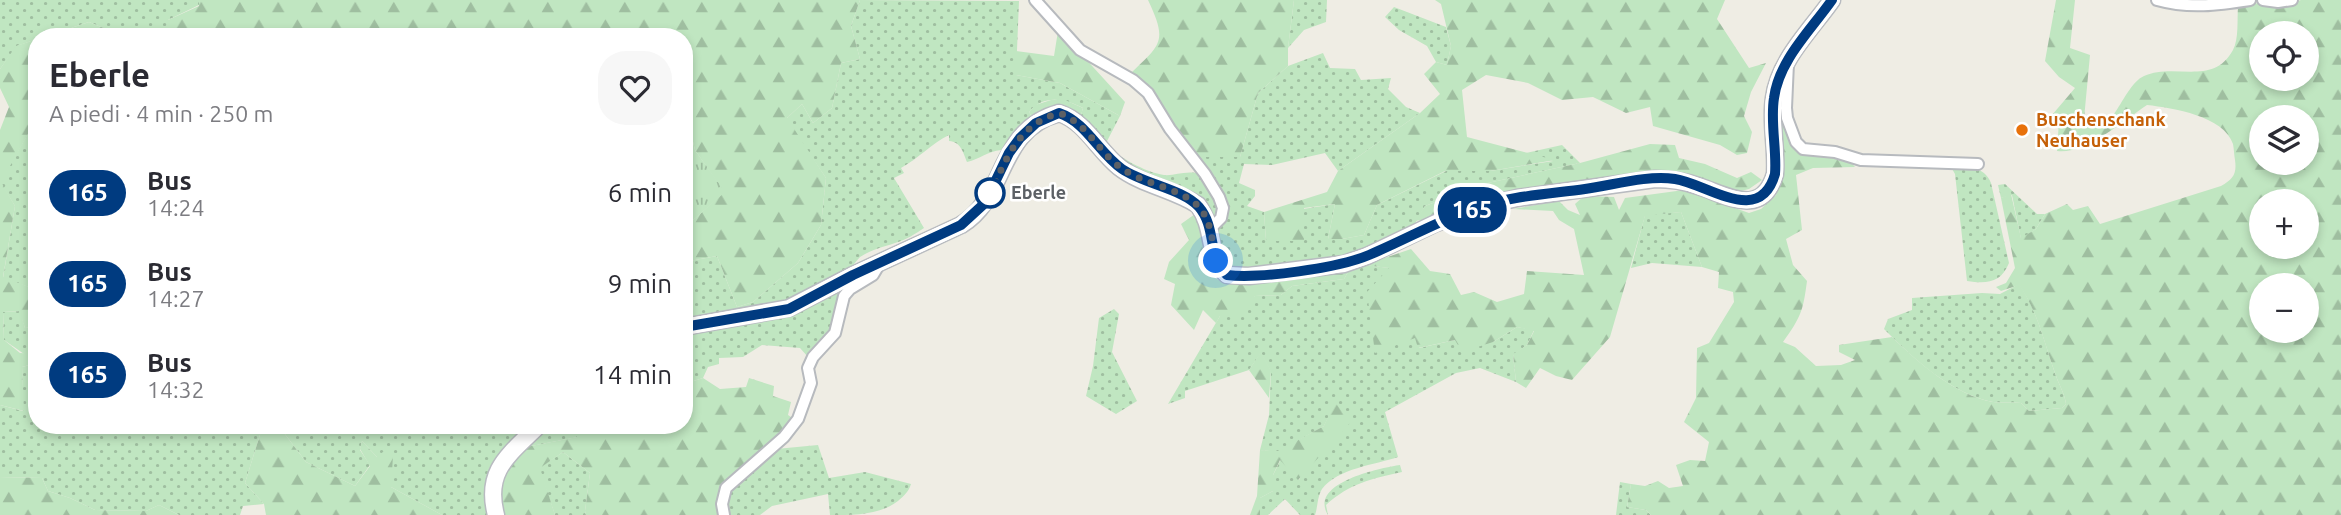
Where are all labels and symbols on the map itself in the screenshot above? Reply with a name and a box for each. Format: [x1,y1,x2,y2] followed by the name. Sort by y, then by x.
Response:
[2036,109,2166,150] place label: Buschenschank Neuhauser
[2014,122,2030,138] marker: Buschenschank Neuhauser
[975,178,1005,208] marker: Eberle
[1011,182,1066,202] place label: Eberle
[1432,187,1512,233] line badge: 165
[1198,243,1233,278] your location

